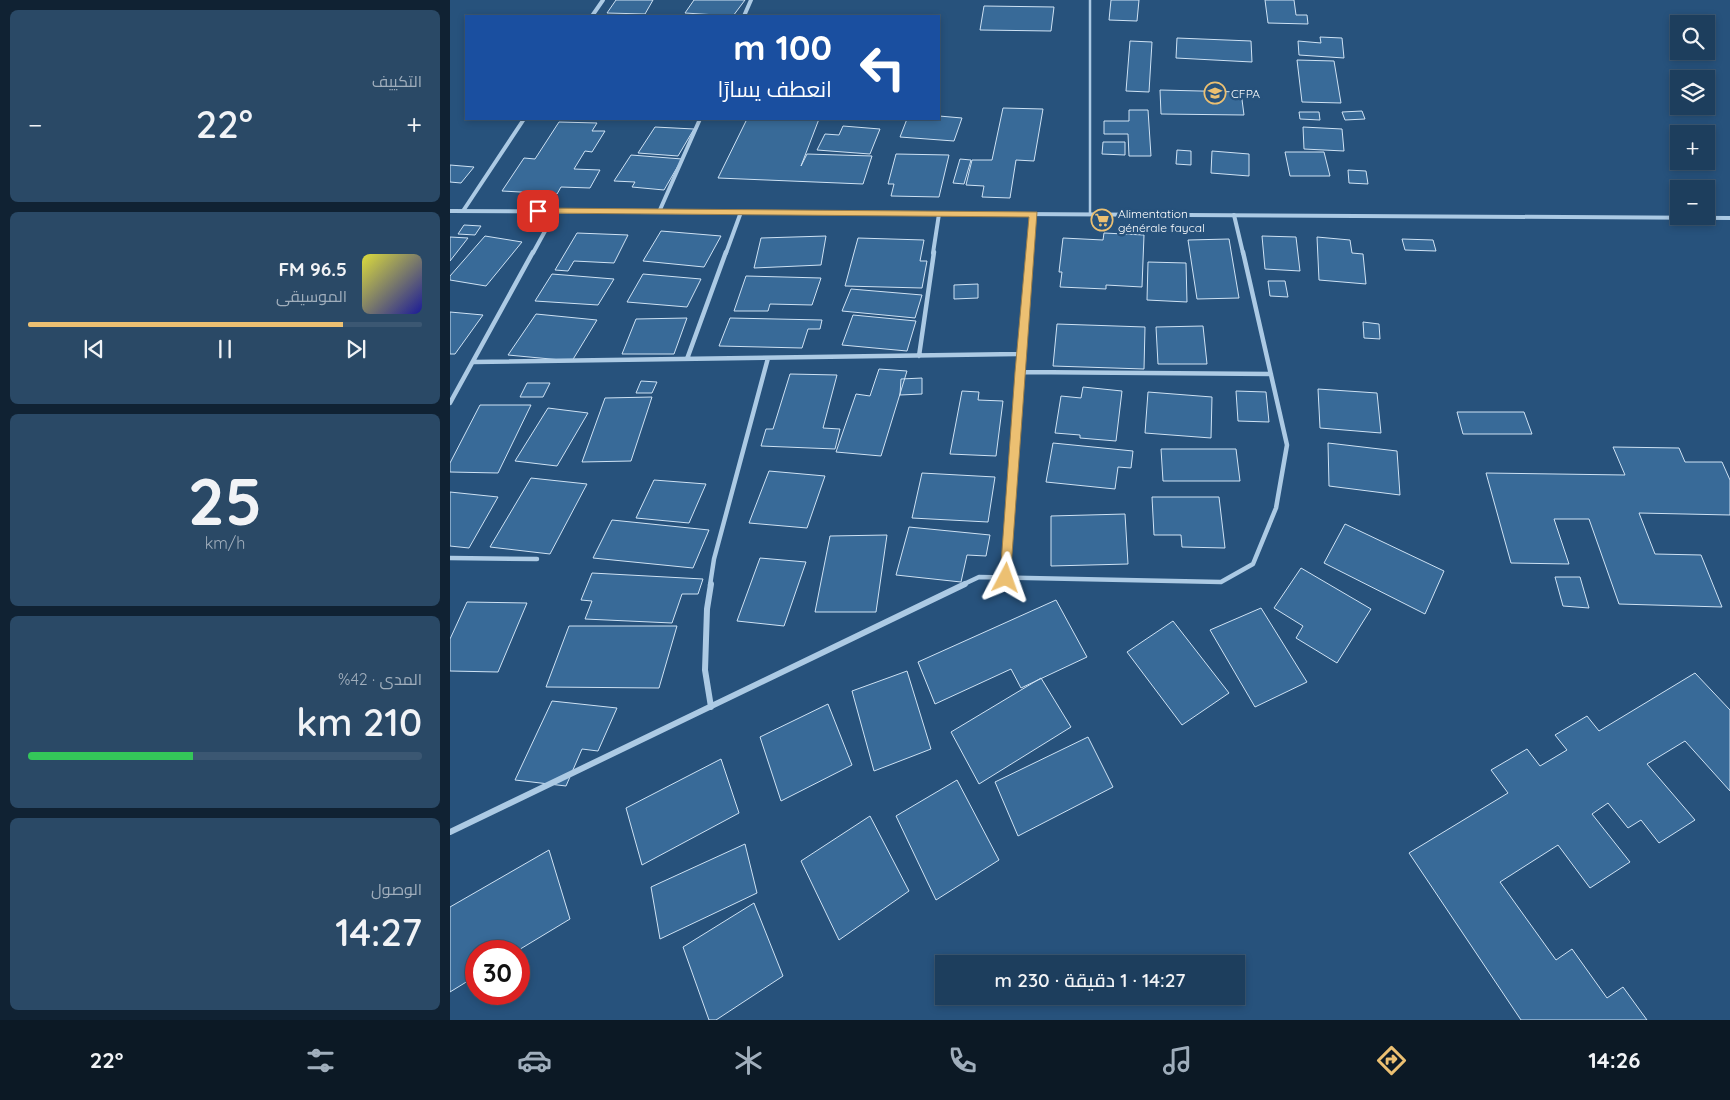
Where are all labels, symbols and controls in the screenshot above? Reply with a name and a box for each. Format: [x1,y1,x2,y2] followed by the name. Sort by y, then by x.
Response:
[1670,15,1715,225] map controls
[1670,15,1715,60] button: search
[733,25,832,69] text: 100 m
[850,35,915,100] icon: left
[1670,70,1715,115] button: layers
[372,71,422,91] text: التكييف
[718,75,832,103] text: انعطف يسارًا
[1203,81,1227,105] school or university icon: CFPA
[1231,86,1260,101] place label: CFPA
[196,100,253,148] text: 22°
[28,107,43,142] text: −
[406,107,422,142] text: +
[1670,125,1715,170] button: +
[1670,180,1715,225] button: −
[517,190,559,232] pin
[524,197,552,225] icon: arrive
[1118,206,1205,235] place label: Alimentation générale faycal
[1090,208,1114,232] supermarket icon: Alimentation générale faycal
[278,257,347,281] text: 96.5 FM
[276,286,347,306] text: الموسيقى
[80,335,108,363] icon: previous
[211,335,239,363] icon: pause
[342,335,370,363] icon: next
[188,460,262,541] text: 25
[205,533,245,553] text: km/h
[979,551,1031,603] position arrow
[338,669,422,689] text: المدى · 42%
[296,698,422,746] text: 210 km
[371,879,422,899] text: الوصول
[335,908,422,956] text: 14:27
[465,940,530,1005] speed limit sign: 30
[995,968,1186,992] text: 14:27 · 1 دقيقة · 230 m
[303,1043,338,1078] icon: filters
[517,1043,552,1078] icon: car
[731,1043,766,1078] icon: climate
[945,1043,980,1078] icon: phone
[1160,1043,1195,1078] icon: music
[1374,1043,1409,1078] icon: directions
[90,1046,123,1074] text: 22°
[1588,1046,1640,1074] text: 14:26

